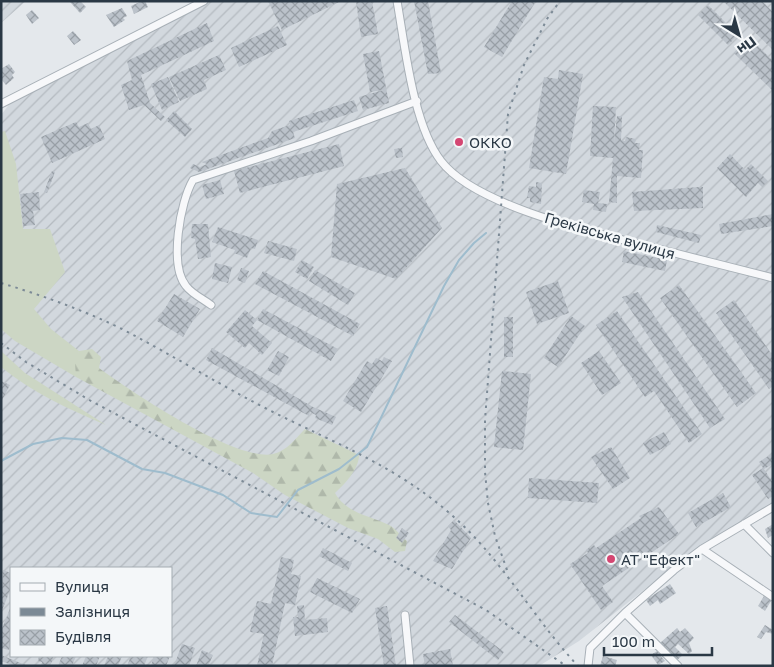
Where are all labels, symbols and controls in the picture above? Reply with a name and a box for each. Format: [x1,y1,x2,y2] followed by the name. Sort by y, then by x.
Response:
[714,10,764,60] north arrow
[734,33,760,58] text: Пн
[469,133,512,151] place label: ОККО
[453,136,465,148] marker: ОККО
[543,208,677,262] street label: Греківська вулиця
[621,550,700,568] place label: АТ "Ефект"
[605,553,617,565] marker: АТ "Ефект"
[10,567,172,657] legend
[55,577,109,595] text: Вулиця
[55,602,130,620] text: Залізниця
[604,624,712,656] scale bar
[55,627,111,645] text: Будівля
[612,632,655,650] text: 100 m

